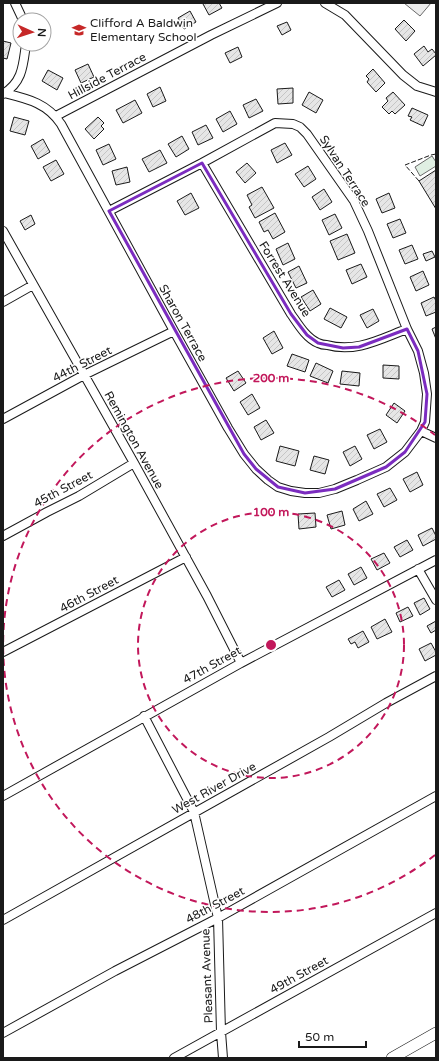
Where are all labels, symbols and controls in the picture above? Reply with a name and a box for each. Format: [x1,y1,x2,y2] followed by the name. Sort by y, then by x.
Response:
[12,12,52,52] north arrow
[90,16,197,44] place label: Clifford A Baldwin Elementary School
[71,22,87,38] school or university icon: Clifford A Baldwin Elementary School
[35,28,48,37] text: N
[66,49,149,102] street label: Hillside Terrace
[317,133,373,210] street label: Sylvan Terrace
[256,239,314,319] street label: Forrest Avenue
[156,282,210,364] street label: Sharon Terrace
[50,343,114,385] street label: 44th Street
[253,371,289,385] text: 200 m
[101,389,167,491] street label: Remington Avenue
[31,468,95,510] street label: 45th Street
[253,505,289,519] text: 100 m
[57,573,121,615] street label: 46th Street
[264,638,278,652] centre of rings
[180,643,244,687] street label: 47th Street
[170,759,259,817] street label: West River Drive
[183,884,247,926] street label: 48th Street
[198,928,216,1024] street label: Pleasant Avenue
[267,953,331,997] street label: 49th Street
[299,1023,366,1049] scale bar
[305,1030,334,1044] text: 50 m

